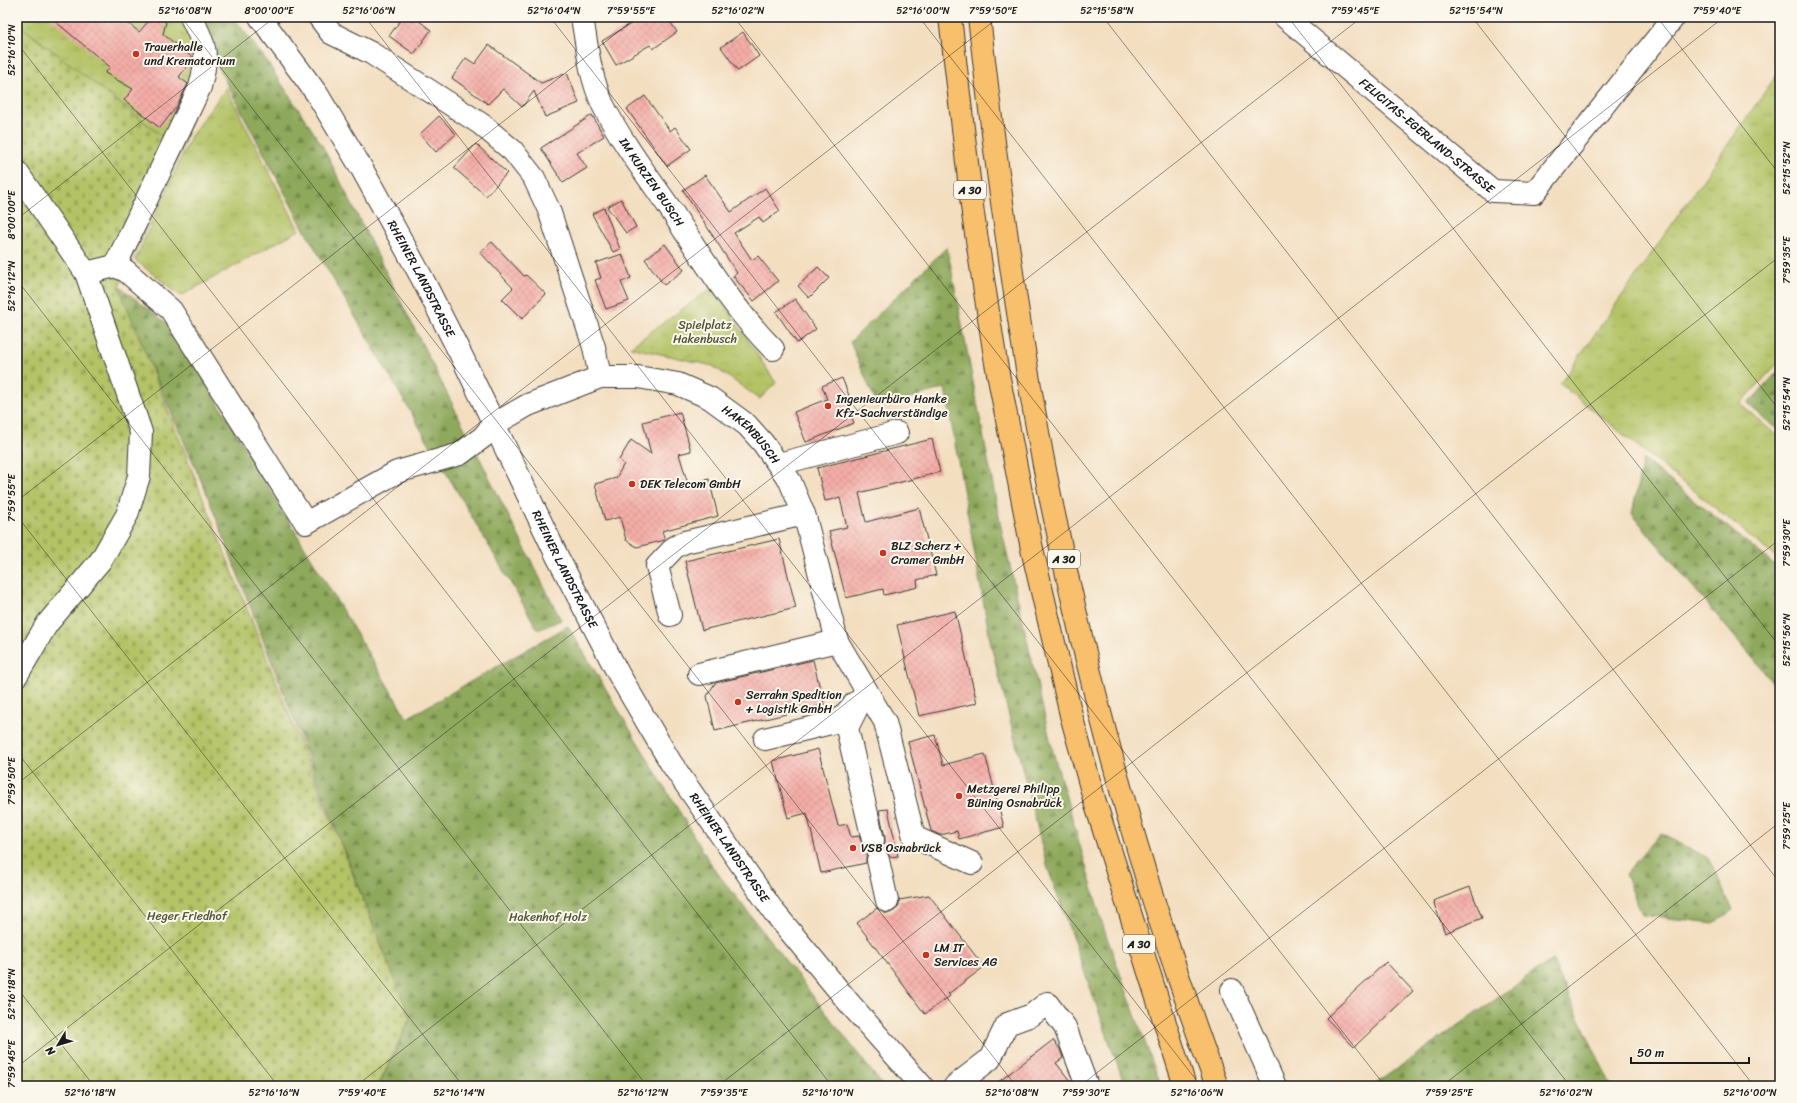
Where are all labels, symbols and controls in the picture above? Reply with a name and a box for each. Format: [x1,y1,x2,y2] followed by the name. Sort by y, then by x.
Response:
[158,2,212,20] text: 52°16'08"N
[244,2,295,20] text: 8°00'00"E
[343,2,396,20] text: 52°16'06"N
[527,2,581,20] text: 52°16'04"N
[607,2,656,20] text: 7°59'55"E
[711,2,765,20] text: 52°16'02"N
[896,2,950,20] text: 52°16'00"N
[969,2,1018,20] text: 7°59'50"E
[1080,2,1134,20] text: 52°15'58"N
[1331,2,1380,20] text: 7°59'45"E
[1449,2,1503,20] text: 52°15'54"N
[1693,2,1743,20] text: 7°59'40"E
[3,24,21,76] text: 52°16'10"N
[144,36,235,72] place label: Trauerhalle und Krematorium
[131,49,141,59] marker: Trauerhalle und Krematorium
[1354,72,1501,200] street label: FELICITAS-EGERLAND-STRASSE
[612,132,690,232] street label: IM KURZEN BUSCH
[1778,141,1796,195] text: 52°15'52"N
[954,181,986,199] road number: A 30
[3,189,21,240] text: 8°00'00"E
[381,216,462,342] street label: RHEINER LANDSTRASSE
[1778,235,1796,284] text: 7°59'35"E
[3,260,21,312] text: 52°16'12"N
[673,314,737,350] park label: Spielplatz Hakenbusch
[1778,377,1796,431] text: 52°15'54"N
[835,388,948,424] place label: Ingenieurbüro Hanke Kfz-Sachverständige
[717,399,786,469] street label: HAKENBUSCH
[823,401,833,411] marker: Ingenieurbüro Hanke Kfz-Sachverständige
[3,473,21,522] text: 7°59'55"E
[640,473,741,495] place label: DEK Telecom GmbH
[627,479,637,489] marker: DEK Telecom GmbH
[526,506,604,633] street label: RHEINER LANDSTRASSE
[1778,518,1796,567] text: 7°59'30"E
[891,535,965,571] place label: BLZ Scherz + Cramer GmbH
[878,548,888,558] marker: BLZ Scherz + Cramer GmbH
[1048,550,1080,568] road number: A 30
[1778,613,1796,667] text: 52°15'56"N
[745,684,842,720] place label: Serrahn Spedition + Logistik GmbH
[733,697,743,707] marker: Serrahn Spedition + Logistik GmbH
[3,756,21,805] text: 7°59'50"E
[967,778,1062,814] place label: Metzgerei Philipp Büning Osnabrück
[683,788,776,908] street label: RHEINER LANDSTRASSE
[954,791,964,801] marker: Metzgerei Philipp Büning Osnabrück
[1778,801,1796,850] text: 7°59'25"E
[861,837,942,859] place label: VSB Osnabrück
[848,843,858,853] marker: VSB Osnabrück
[147,905,229,927] park label: Heger Friedhof
[509,906,587,928] park label: Hakenhof Holz
[1123,935,1155,953] road number: A 30
[934,937,998,973] place label: LM IT Services AG
[921,950,931,960] marker: LM IT Services AG
[3,968,21,1020] text: 52°16'18"N
[38,1025,78,1065] north arrow
[3,1039,21,1088] text: 7°59'45"E
[1631,1039,1749,1065] scale bar
[40,1042,61,1060] text: N
[1637,1042,1664,1064] text: 50 m
[64,1084,116,1102] text: 52°16'18"N
[249,1084,300,1102] text: 52°16'16"N
[338,1084,388,1102] text: 7°59'40"E
[433,1084,485,1102] text: 52°16'14"N
[618,1084,669,1102] text: 52°16'12"N
[700,1084,749,1102] text: 7°59'35"E
[802,1084,854,1102] text: 52°16'10"N
[985,1084,1039,1102] text: 52°16'08"N
[1062,1084,1111,1102] text: 7°59'30"E
[1171,1084,1224,1102] text: 52°16'06"N
[1425,1084,1474,1102] text: 7°59'25"E
[1539,1084,1593,1102] text: 52°16'02"N
[1723,1084,1777,1102] text: 52°16'00"N

